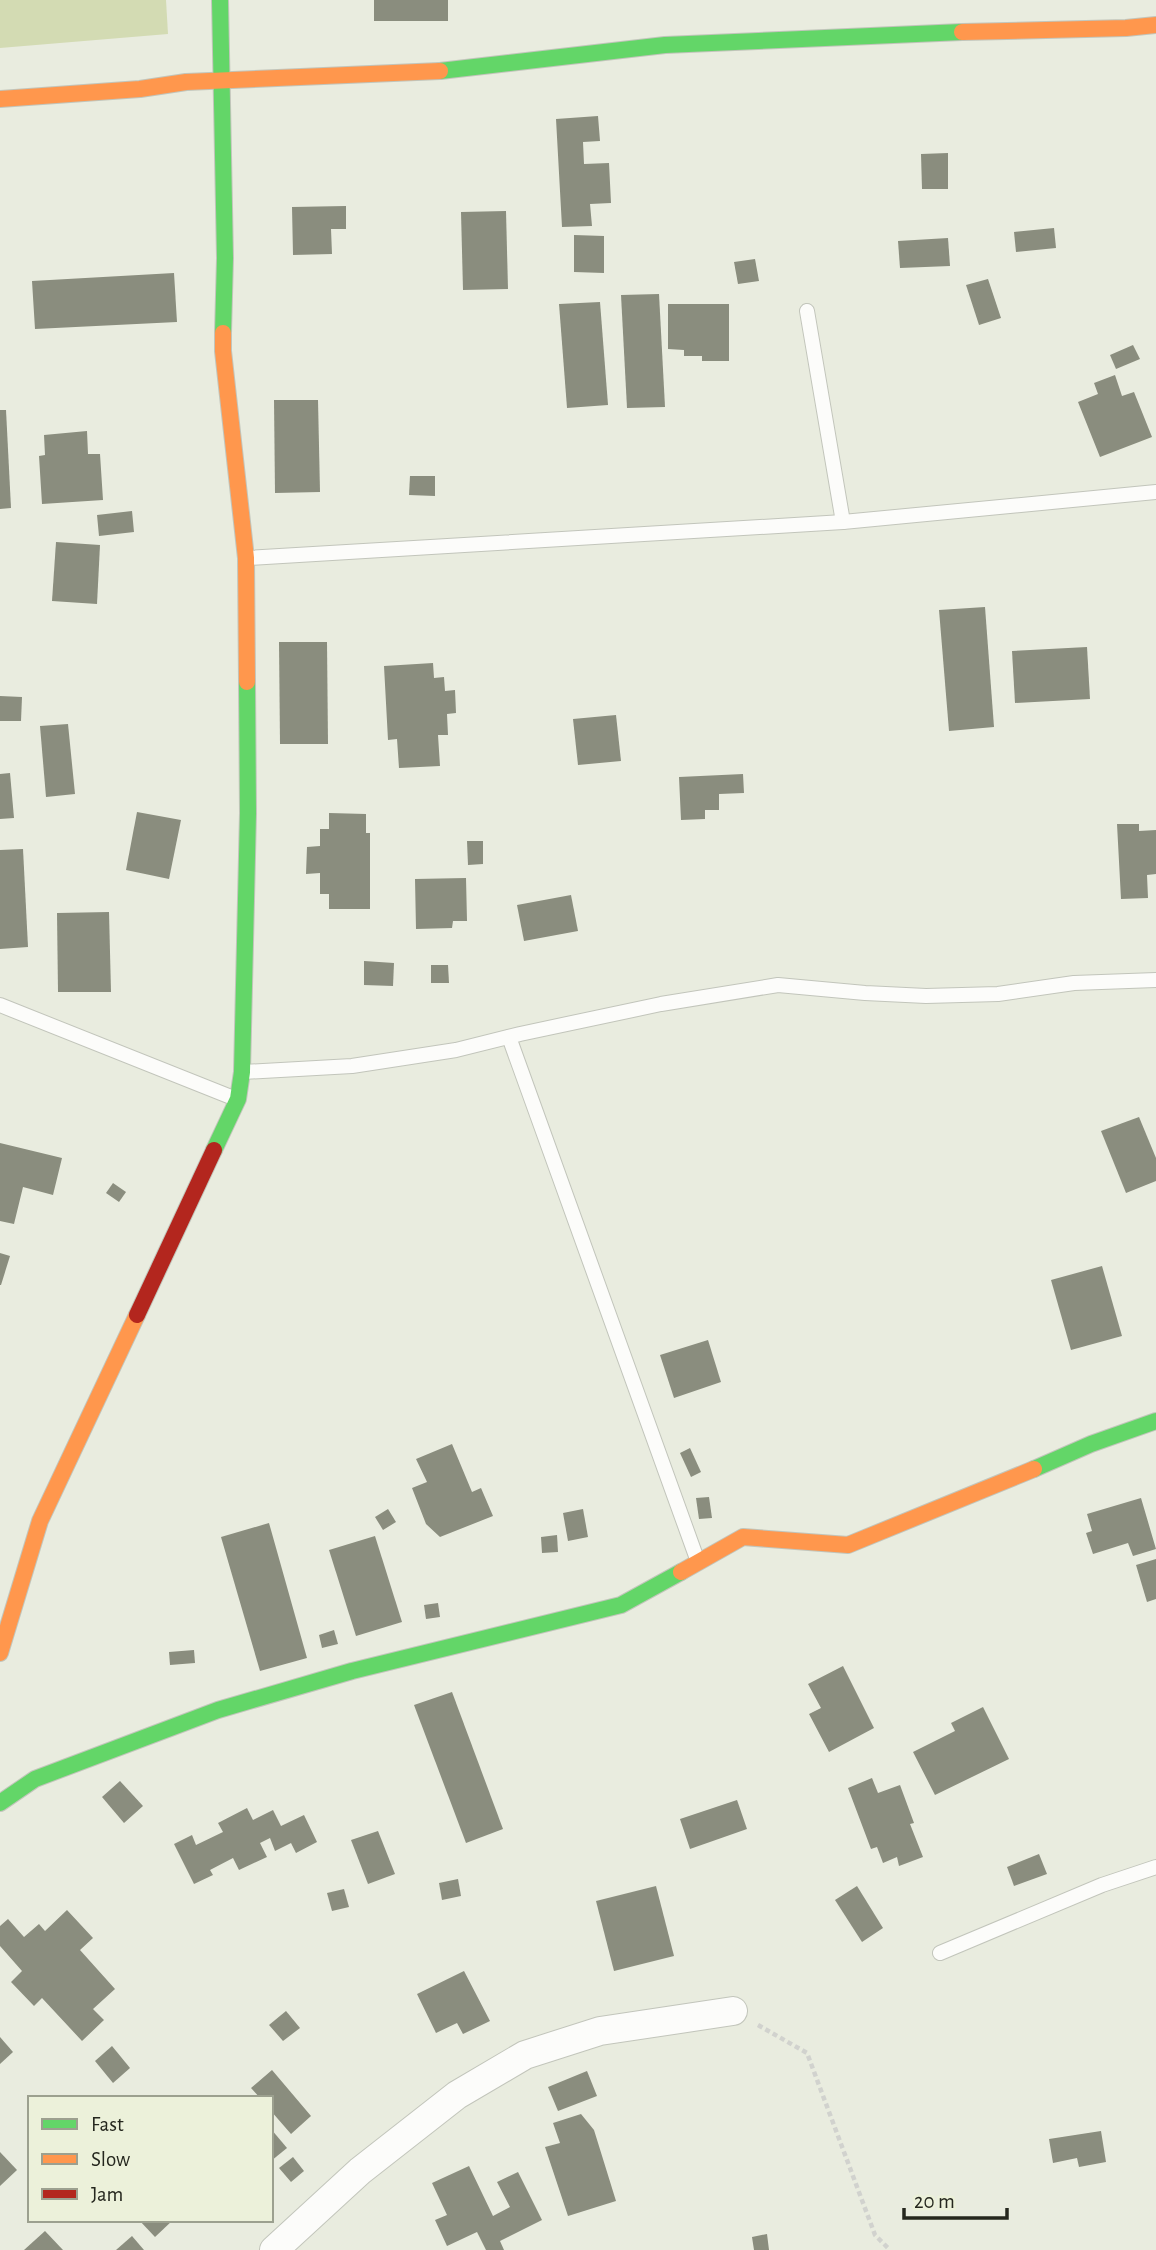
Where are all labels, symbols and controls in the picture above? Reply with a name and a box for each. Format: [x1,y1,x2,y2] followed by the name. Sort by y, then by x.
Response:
[28,2096,273,2222] legend
[91,2114,124,2135] text: Fast
[91,2149,130,2170] text: Slow
[904,2176,1007,2220] scale bar
[91,2184,123,2205] text: Jam
[914,2191,955,2212] text: 20 m

